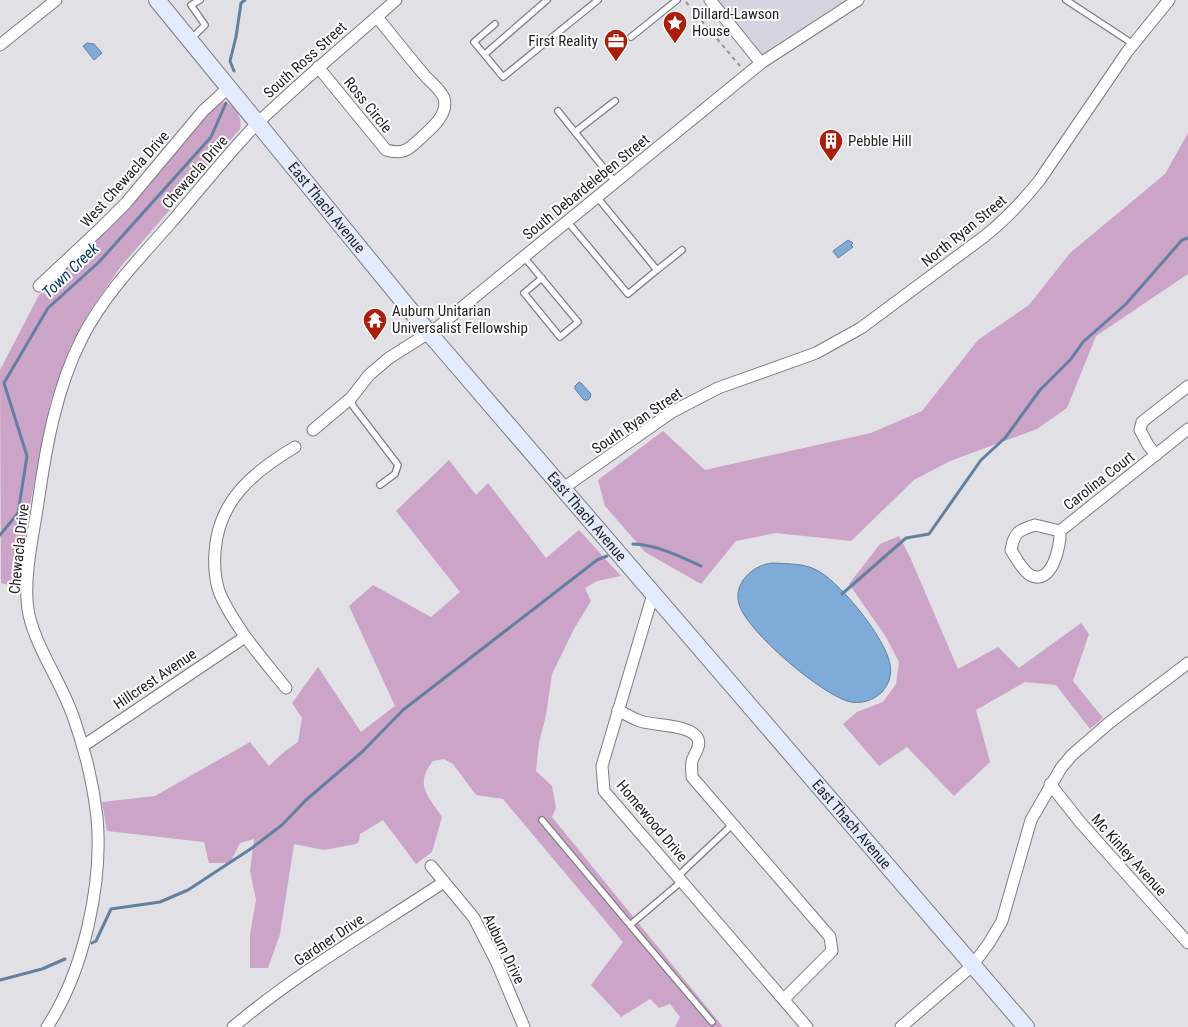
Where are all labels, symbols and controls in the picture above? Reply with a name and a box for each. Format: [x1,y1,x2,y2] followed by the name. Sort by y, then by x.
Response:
[692,5,779,40] place label: Dillard-Lawson House
[662,10,688,44] place icon: Dillard-Lawson House
[260,18,350,102] street label: South Ross Street
[603,28,629,62] office icon: First Reality
[528,32,598,50] place label: First Reality
[340,74,396,136] street label: Ross Circle
[77,127,173,231] street label: West Chewacla Drive
[818,128,844,162] building icon: Pebble Hill
[519,130,653,244] street label: South Debardeleben Street
[158,132,232,212] street label: Chewacla Drive
[848,132,912,150] place label: Pebble Hill
[284,158,369,257] street label: East Thach Avenue
[918,191,1010,271] street label: North Ryan Street
[38,238,103,302] water label: Town Creek
[392,302,528,337] place label: Auburn Unitarian Universalist Fellowship
[362,307,388,341] temple icon: Auburn Unitarian Universalist Fellowship
[589,384,685,458] street label: South Ryan Street
[1060,448,1138,514] street label: Carolina Court
[543,468,630,565] street label: East Thach Avenue
[5,503,33,595] street label: Chewacla Drive
[110,645,200,713] street label: Hillcrest Avenue
[808,776,895,873] street label: East Thach Avenue
[613,777,691,865] street label: Homewood Drive
[1088,810,1170,900] street label: Mc Kinley Avenue
[291,910,367,970] street label: Gardner Drive
[479,911,529,987] street label: Auburn Drive

